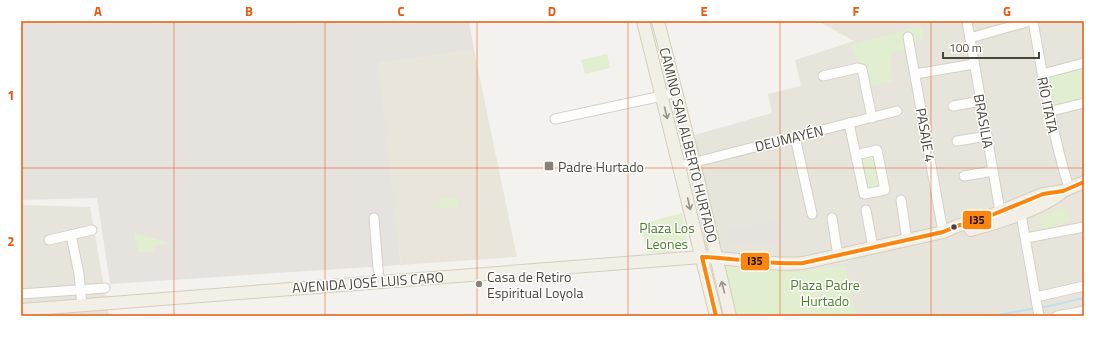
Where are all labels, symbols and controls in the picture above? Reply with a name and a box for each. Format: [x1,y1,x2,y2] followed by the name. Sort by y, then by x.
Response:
[94,1,102,21] text: A
[245,1,253,21] text: B
[397,1,405,21] text: C
[548,1,556,21] text: D
[700,1,708,21] text: E
[853,1,860,21] text: F
[1003,1,1011,21] text: G
[943,34,1039,60] scale bar
[949,38,982,57] text: 100 m
[655,45,723,245] street label: CAMINO SAN ALBERTO HURTADO
[1032,75,1064,136] street label: RÍO ITATA
[7,85,15,105] text: 1
[969,92,999,151] street label: BRASILIA
[663,106,671,119] one-way arrow
[911,106,941,164] street label: PASAJE 4
[753,119,825,157] street label: DEUMAYÉN
[558,156,644,177] place label: Padre Hurtado
[543,160,555,172] marker: Padre Hurtado
[685,197,693,210] one-way arrow
[962,210,992,230] line badge: I35
[969,212,985,228] text: I35
[639,217,695,254] park label: Plaza Los Leones
[949,222,959,232] unlabelled marker
[7,231,15,251] text: 2
[740,252,770,271] line badge: I35
[747,253,763,269] text: I35
[291,266,445,298] street label: AVENIDA JOSÉ LUIS CARO
[487,266,583,303] place label: Casa de Retiro Espiritual Loyola
[790,274,860,311] park label: Plaza Padre Hurtado
[474,279,484,289] marker: Casa de Retiro Espiritual Loyola
[718,280,726,293] one-way arrow

